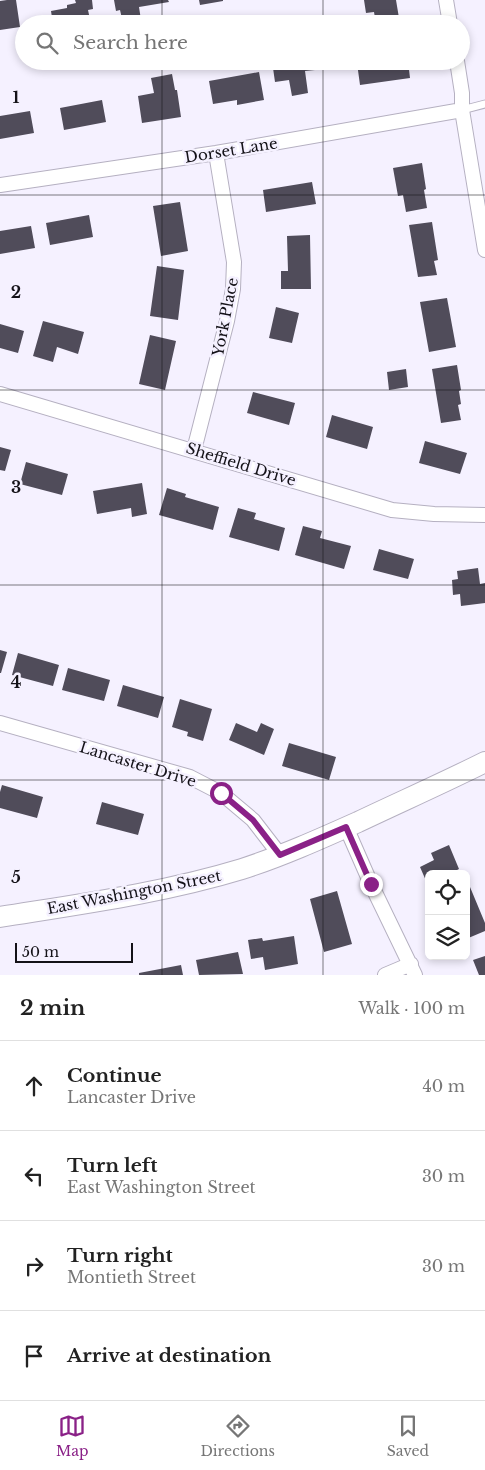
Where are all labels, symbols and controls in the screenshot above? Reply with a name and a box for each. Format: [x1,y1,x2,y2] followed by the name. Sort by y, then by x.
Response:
[15,15,470,70] search box
[33,29,61,57] icon: search
[73,31,188,54] text: Search here
[13,87,20,107] text: 1
[183,133,279,167] street label: Dorset Lane
[208,276,242,359] street label: York Place
[11,282,21,302] text: 2
[184,438,298,490] street label: Sheffield Drive
[11,477,21,497] text: 3
[11,672,21,692] text: 4
[77,737,199,791] street label: Lancaster Drive
[210,782,233,805] route start
[45,866,223,918] street label: East Washington Street
[11,867,21,887] text: 5
[425,870,470,960] map controls
[425,870,470,915] button: locate
[360,873,383,896] route end
[425,915,470,960] button: layers
[15,940,132,963] scale bar
[22,943,59,961] text: 50 m
[20,995,85,1021] text: 2 min
[358,998,465,1018] text: Walk · 100 m
[67,1064,162,1087] text: Continue
[20,1072,48,1100] icon: ahead
[422,1076,465,1096] text: 40 m
[67,1087,196,1107] text: Lancaster Drive
[67,1154,158,1177] text: Turn left
[20,1162,48,1190] icon: left
[422,1166,465,1186] text: 30 m
[67,1177,256,1197] text: East Washington Street
[67,1244,173,1267] text: Turn right
[20,1252,48,1280] icon: right
[422,1256,465,1276] text: 30 m
[67,1267,196,1287] text: Montieth Street
[20,1342,48,1370] icon: arrive
[67,1344,271,1367] text: Arrive at destination
[56,1412,89,1460] tab: Map
[200,1412,275,1460] tab: Directions
[387,1412,429,1460] tab: Saved

